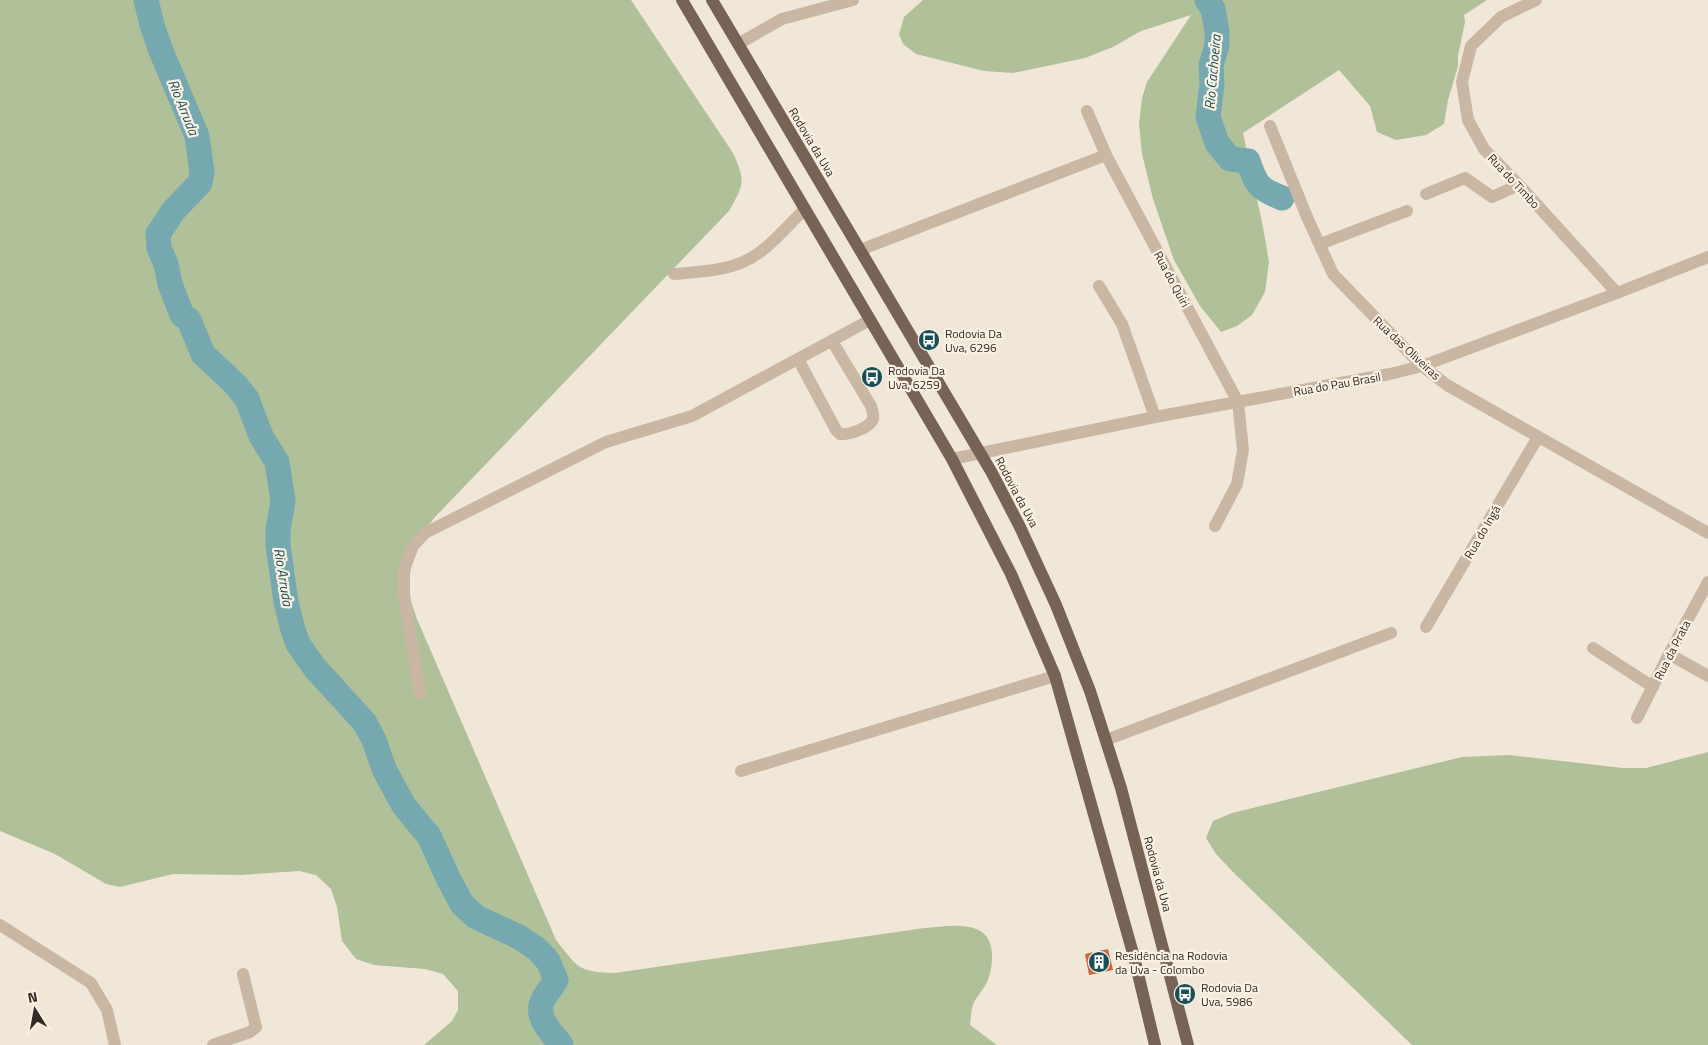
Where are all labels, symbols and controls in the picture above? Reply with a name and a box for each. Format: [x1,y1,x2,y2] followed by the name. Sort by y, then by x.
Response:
[1198,33,1226,110] water label: Rio Cachoeira
[163,76,205,139] water label: Rio Arruda
[784,104,840,180] street label: Rodovia da Uva
[1483,149,1545,213] street label: Rua do Timbo
[1149,247,1195,311] street label: Rua do Quiri
[1369,312,1445,385] street label: Rua das Oliveiras
[945,324,1002,357] place label: Rodovia Da Uva, 6296
[917,328,941,352] bus stop icon: Rodovia Da Uva, 6296
[888,361,945,394] place label: Rodovia Da Uva, 6259
[860,365,884,389] bus stop icon: Rodovia Da Uva, 6259
[1292,367,1382,401] street label: Rua do Pau Brasil
[990,453,1044,531] street label: Rodovia da Uva
[1459,502,1505,562] street label: Rua do Ingá
[269,547,299,608] water label: Rio Arruda
[1649,617,1695,683] street label: Rua da Prata
[1139,834,1177,914] street label: Rodovia da Uva
[1115,946,1228,979] place label: Residência na Rodovia da Uva - Colombo
[1087,950,1111,974] building icon: Residência na Rodovia da Uva - Colombo
[1201,978,1258,1011] place label: Rodovia Da Uva, 5986
[1173,982,1197,1006] bus stop icon: Rodovia Da Uva, 5986
[10,985,60,1035] north arrow
[26,986,39,1008] text: N

